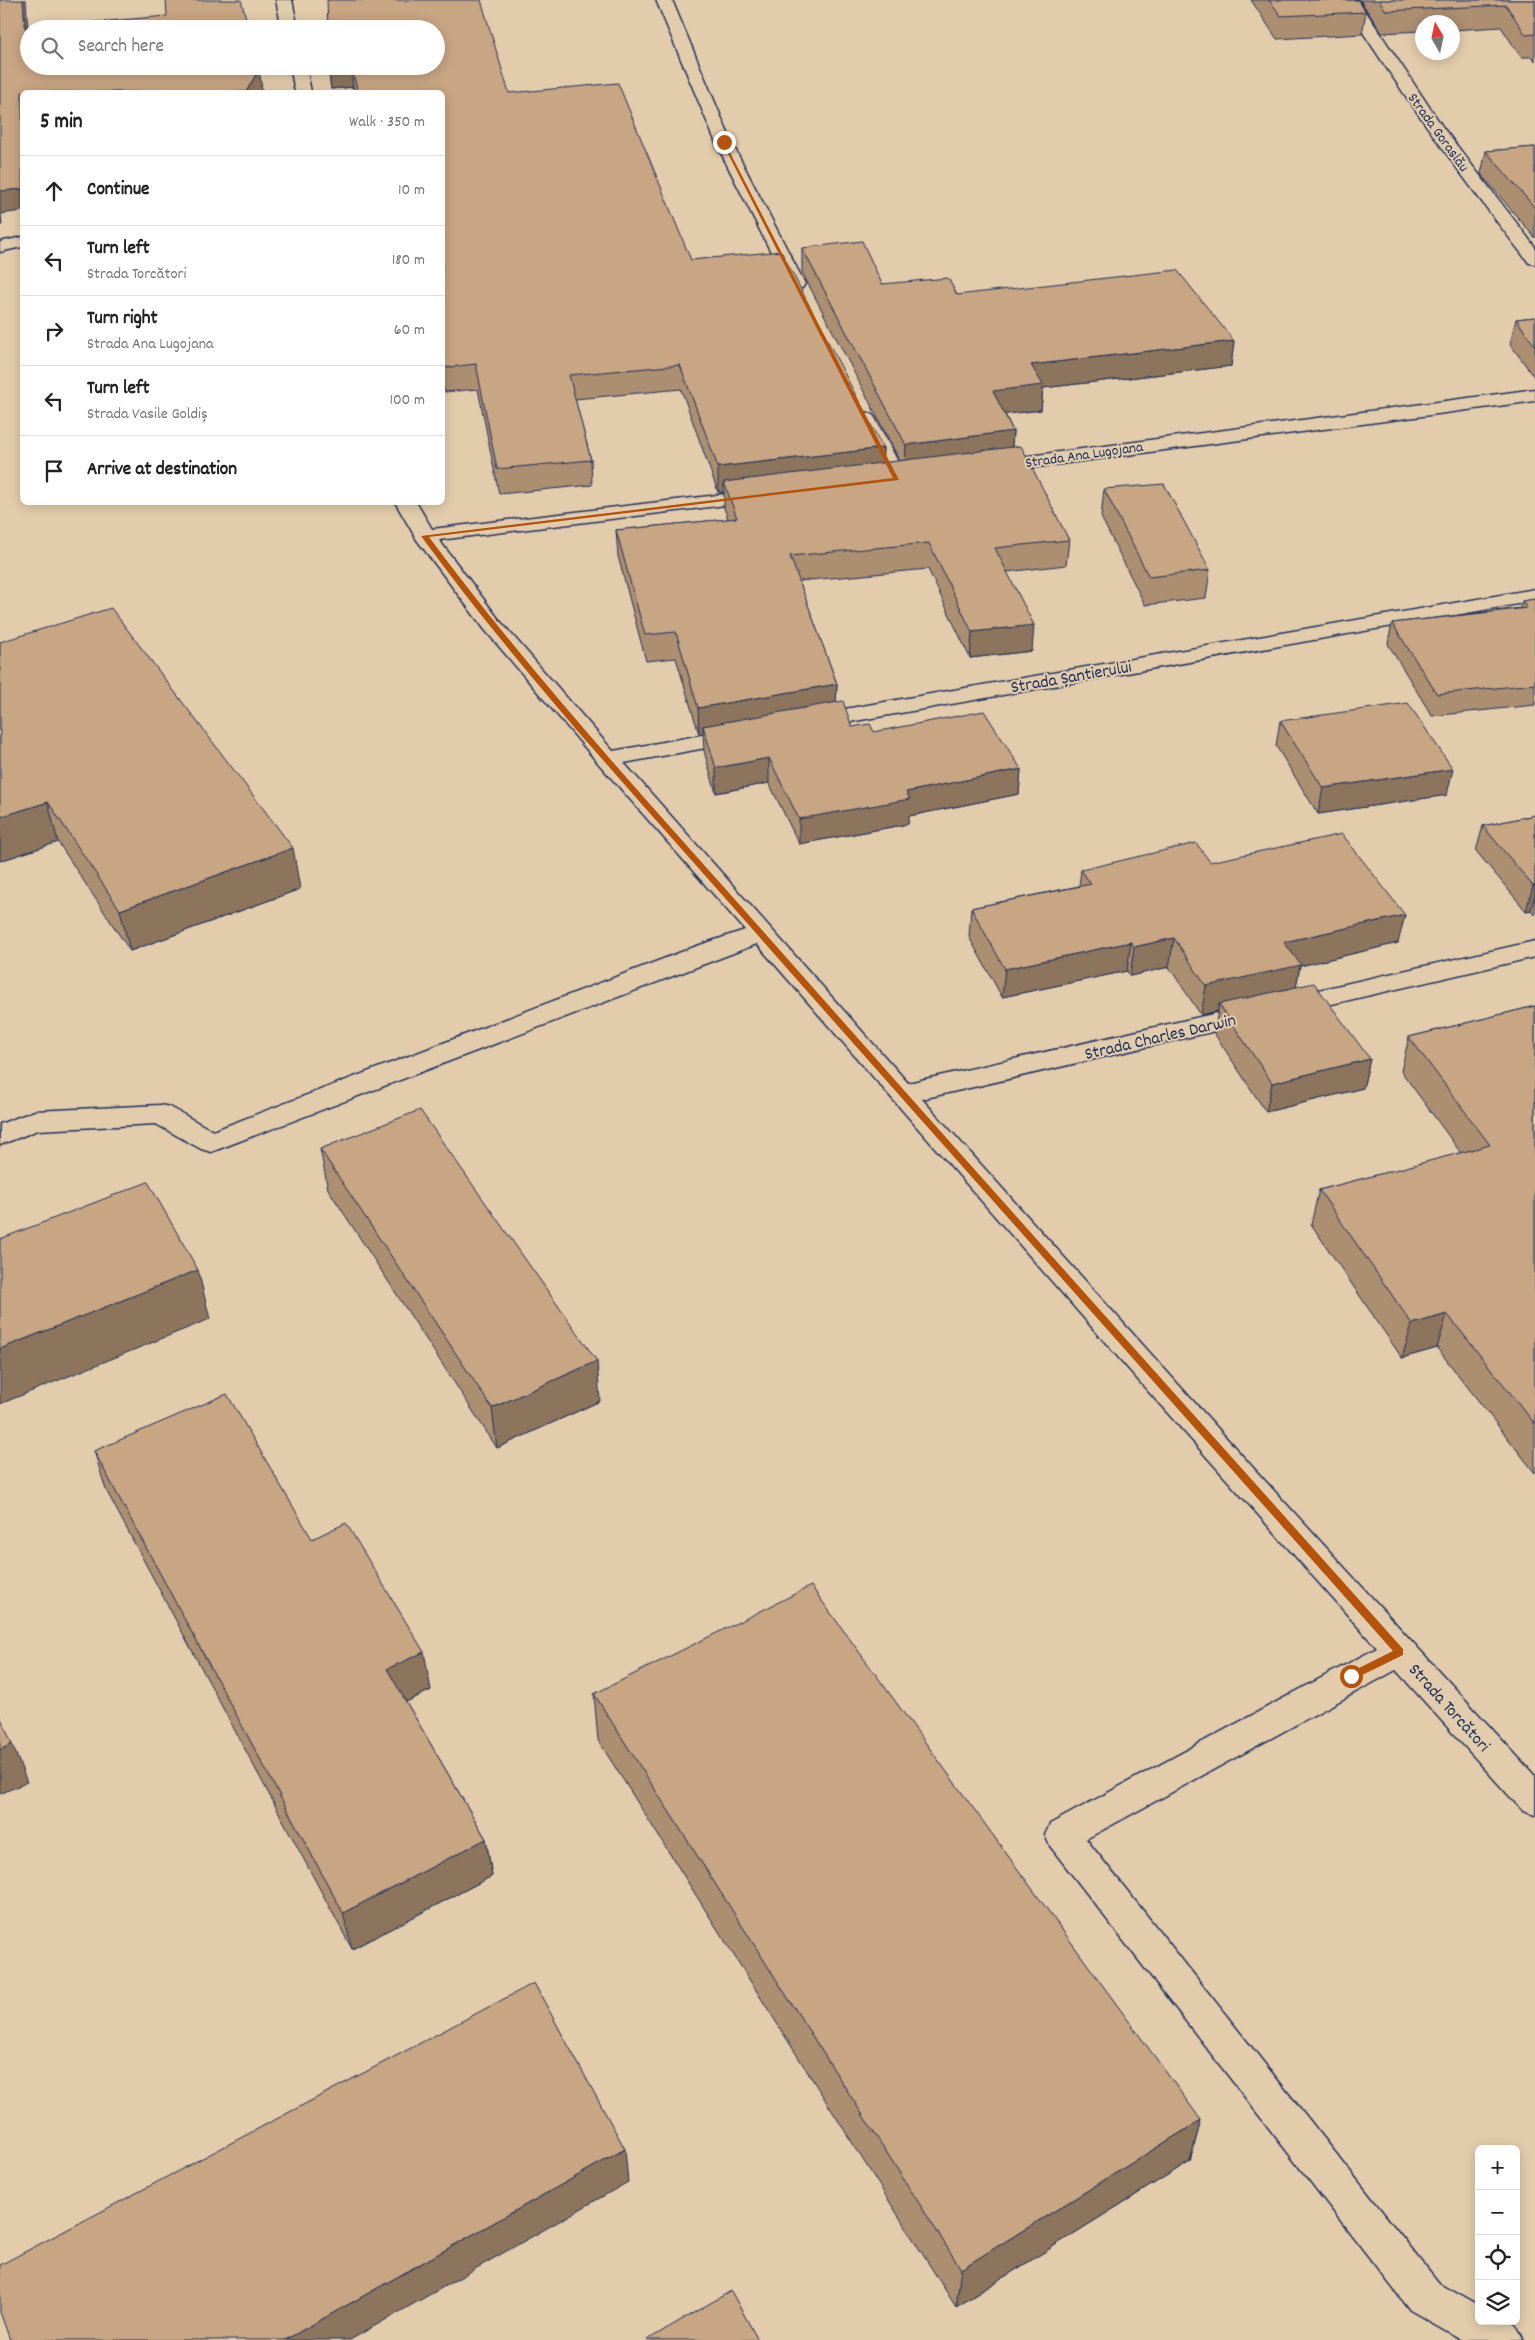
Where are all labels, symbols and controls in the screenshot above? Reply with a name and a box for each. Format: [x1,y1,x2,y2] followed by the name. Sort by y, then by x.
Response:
[1415,15,1460,60] north arrow
[20,20,445,75] search box
[38,34,66,62] icon: search
[78,34,164,61] text: Search here
[1401,89,1474,177] street label: Strada Goraslău
[40,108,83,138] text: 5 min
[349,111,425,134] text: Walk · 350 m
[713,131,736,154] route end
[40,177,68,205] icon: ahead
[87,177,149,204] text: Continue
[398,179,425,202] text: 10 m
[87,236,150,263] text: Turn left
[40,247,68,275] icon: left
[392,249,425,272] text: 180 m
[87,263,186,286] text: Strada Torcători
[87,306,158,333] text: Turn right
[40,317,68,345] icon: right
[394,319,425,342] text: 60 m
[87,333,214,356] text: Strada Ana Lugojana
[87,376,150,403] text: Turn left
[40,387,68,415] icon: left
[389,389,425,412] text: 100 m
[87,403,208,426] text: Strada Vasile Goldiș
[1024,437,1145,475] street label: Strada Ana Lugojana
[40,457,68,485] icon: arrive
[87,457,237,484] text: Arrive at destination
[1009,656,1134,701] street label: Strada Șantierului
[1082,1009,1239,1068] street label: Strada Charles Darwin
[1401,1659,1495,1759] street label: Strada Torcători
[1340,1665,1363,1688] route start
[1475,2145,1520,2325] map controls
[1475,2145,1520,2190] button: +
[1475,2190,1520,2235] button: −
[1475,2235,1520,2280] button: locate
[1475,2280,1520,2325] button: layers

